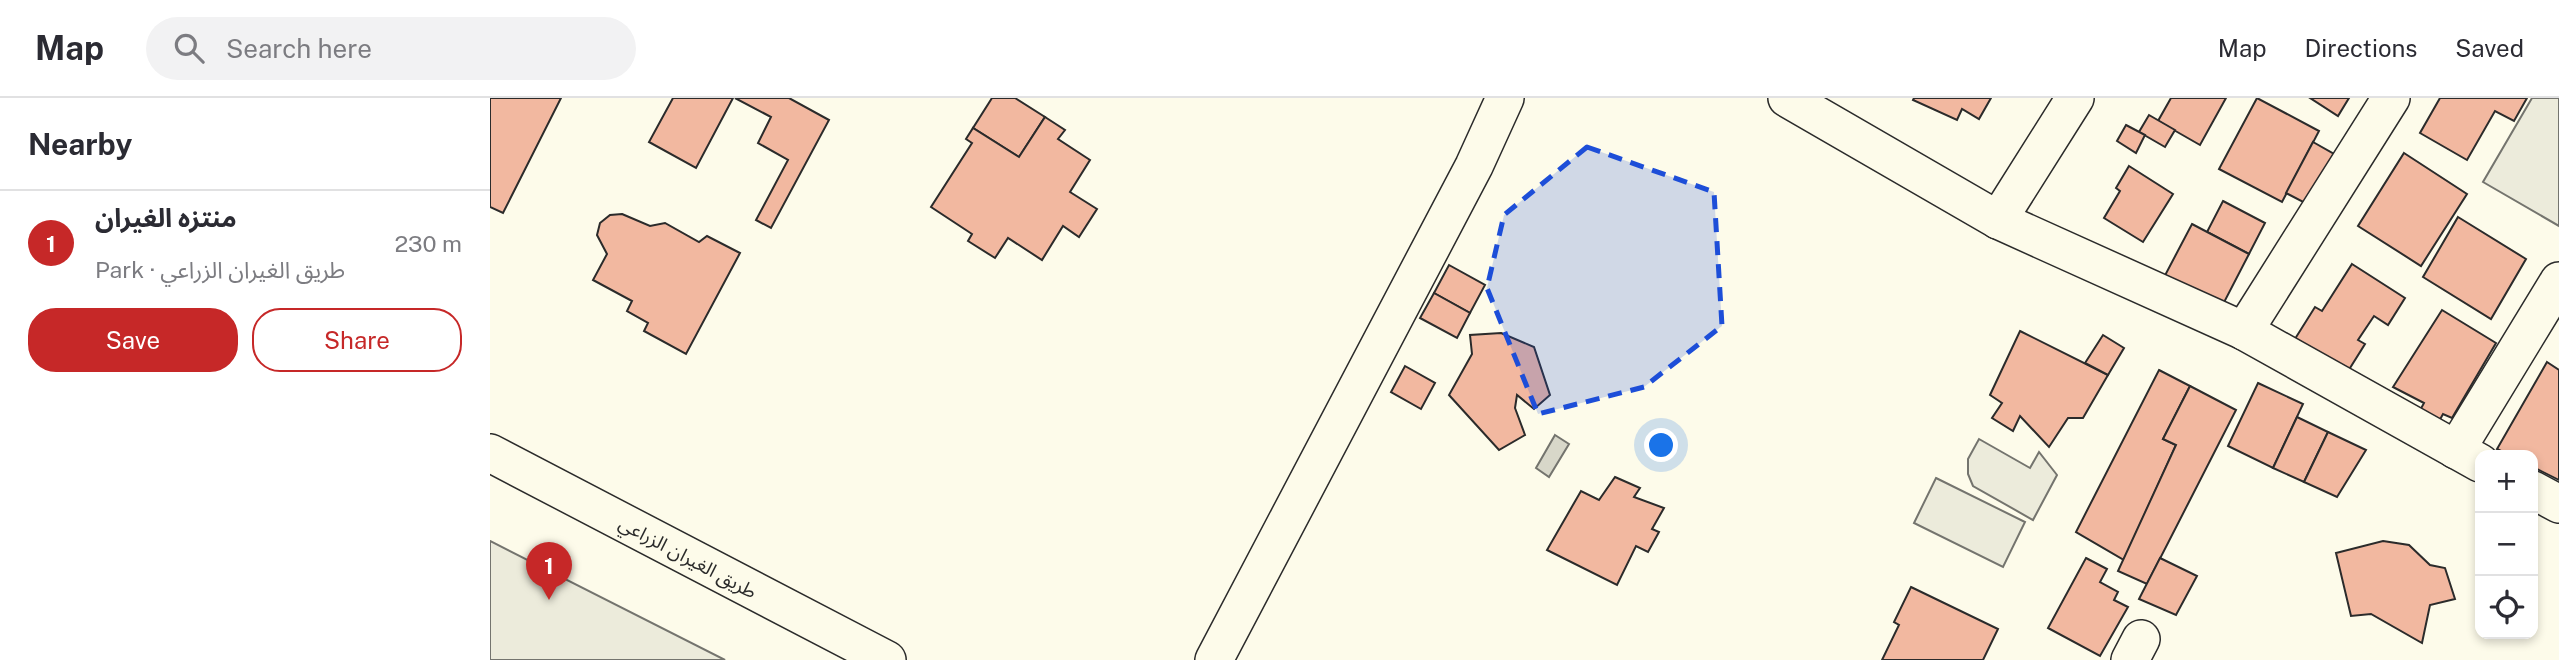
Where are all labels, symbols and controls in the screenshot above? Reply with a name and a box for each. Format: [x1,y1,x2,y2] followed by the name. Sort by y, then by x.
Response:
[146,17,636,80] search box
[35,29,104,67] text: Map
[170,29,208,67] icon: search
[226,33,372,64] text: Search here
[2218,34,2267,62] text: Map
[2305,34,2417,62] text: Directions
[2455,34,2524,62] text: Saved
[28,126,132,162] text: Nearby
[95,202,237,233] text: منتزه الغيران
[46,230,56,257] text: 1
[394,230,462,257] text: 230 m
[95,256,345,283] text: Park · طريق الغيران الزراعي
[28,308,238,372] button: Save
[252,308,462,372] button: Share
[1644,428,1678,462] your location
[2475,450,2538,639] map controls
[2475,450,2538,513] button: +
[613,511,761,607] street label: طريق الغيران الزراعي
[2475,513,2538,576] button: −
[526,542,572,600] pin: 1
[2475,576,2538,639] button: locate

